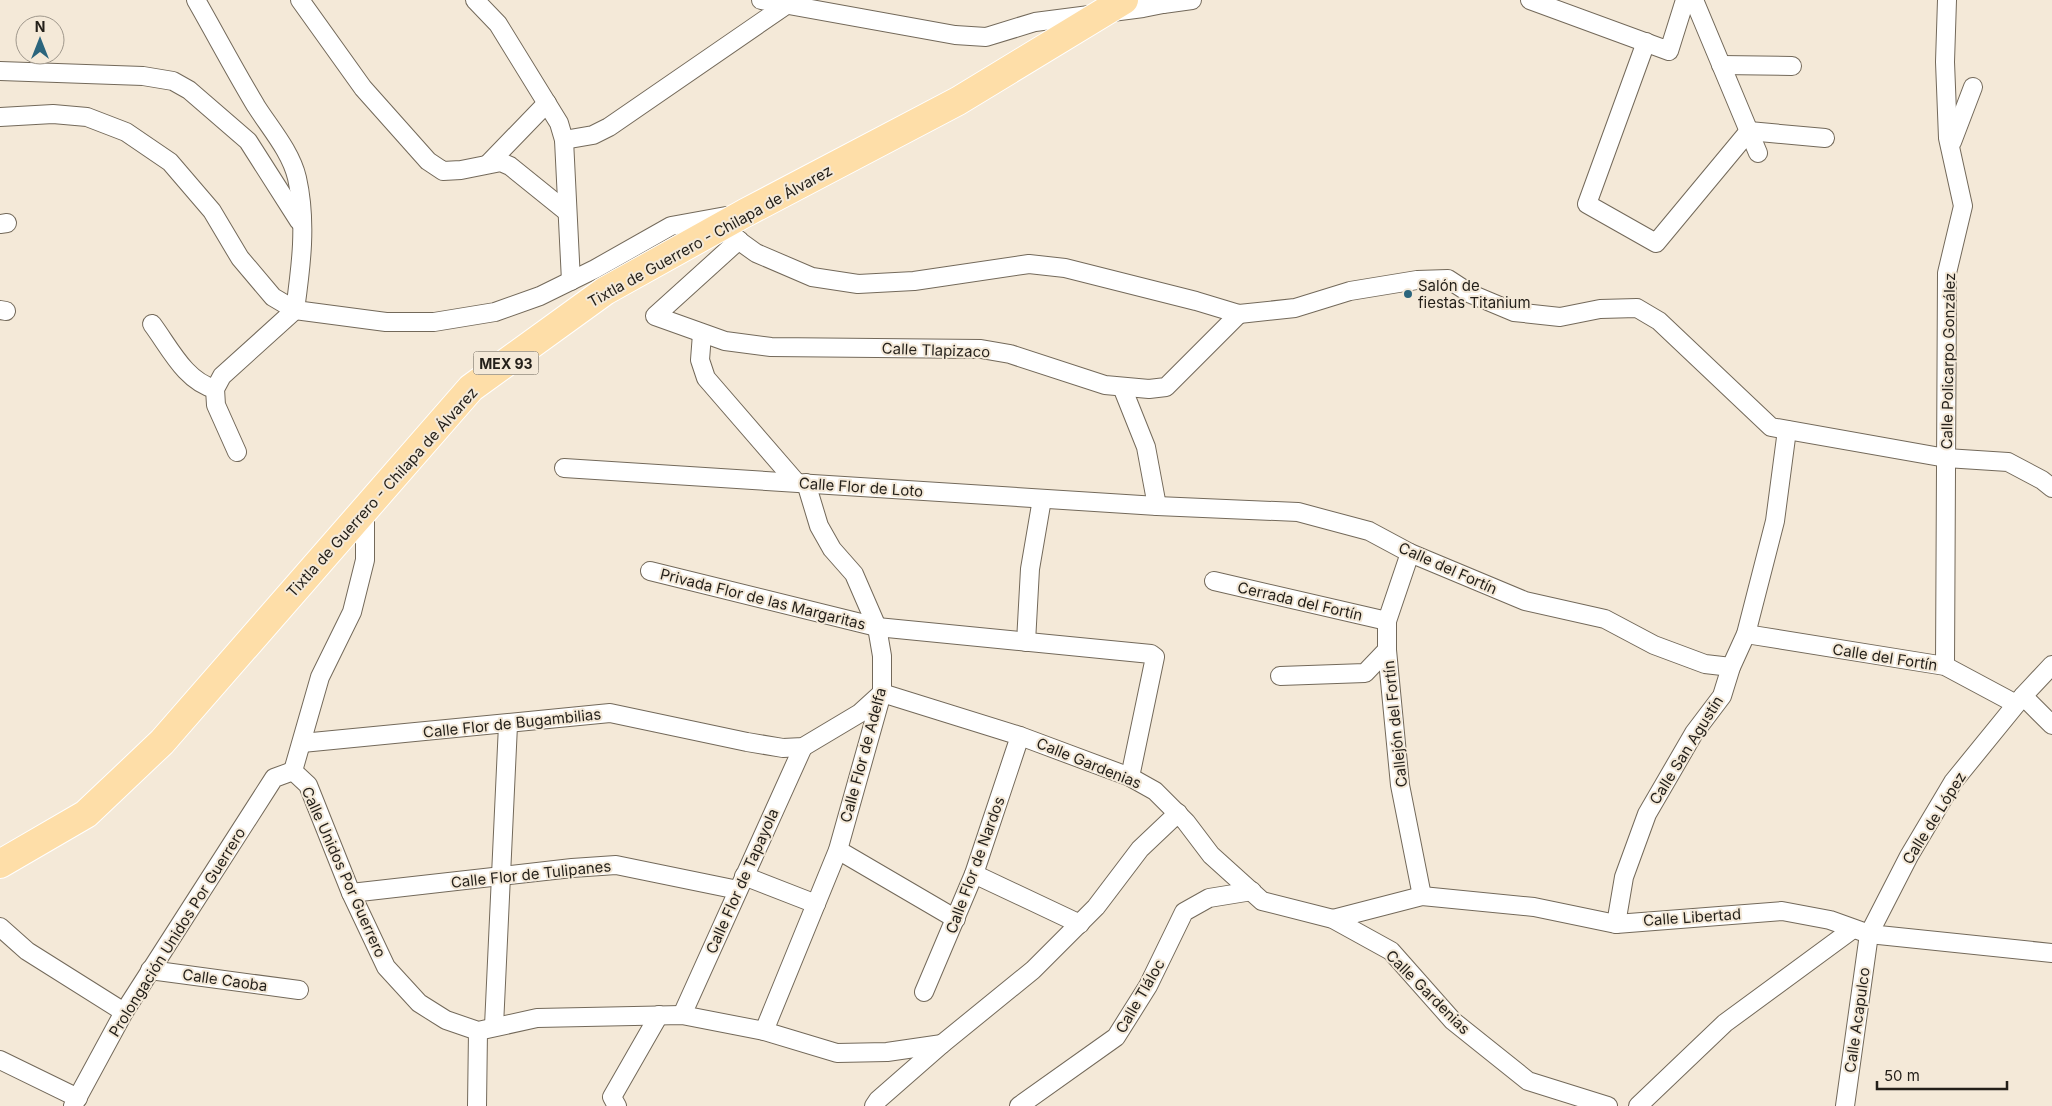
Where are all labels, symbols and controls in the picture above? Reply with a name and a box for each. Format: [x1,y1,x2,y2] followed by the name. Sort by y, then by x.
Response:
[15,15,65,65] north arrow
[35,18,45,35] text: N
[585,161,835,311] street label: Tixtla de Guerrero - Chilapa de Álvarez
[1937,272,1959,450] street label: Calle Policarpo González
[1418,276,1531,312] place label: Salón de fiestas Titanium
[1402,288,1414,300] marker: Salón de fiestas Titanium
[881,339,991,361] street label: Calle Tlapizaco
[474,352,538,374] road number: MEX 93
[282,383,482,601] street label: Tixtla de Guerrero - Chilapa de Álvarez
[798,473,924,501] street label: Calle Flor de Loto
[1396,538,1500,598] street label: Calle del Fortín
[658,564,868,634] street label: Privada Flor de las Margaritas
[1236,577,1364,625] street label: Cerrada del Fortín
[1831,639,1939,675] street label: Calle del Fortín
[1379,660,1411,788] street label: Callejón del Fortín
[836,686,890,824] street label: Calle Flor de Adelfa
[1645,692,1727,808] street label: Calle San Agustín
[422,704,602,742] street label: Calle Flor de Bugambilias
[1034,733,1144,793] street label: Calle Gardenias
[1898,768,1970,868] street label: Calle de López
[298,784,390,960] street label: Calle Unidos Por Guerrero
[941,794,1009,936] street label: Calle Flor de Nardos
[701,805,783,957] street label: Calle Flor de Tapayola
[105,824,249,1040] street label: Prolongación Unidos Por Guerrero
[450,856,612,892] street label: Calle Flor de Tulipanes
[1642,904,1742,930] street label: Calle Libertad
[1382,946,1474,1038] street label: Calle Gardenias
[1111,956,1169,1036] street label: Calle Tláloc
[181,965,269,995] street label: Calle Caoba
[1840,966,1874,1074] street label: Calle Acapulco
[1877,1058,2007,1090] scale bar
[1884,1066,1920,1085] text: 50 m

